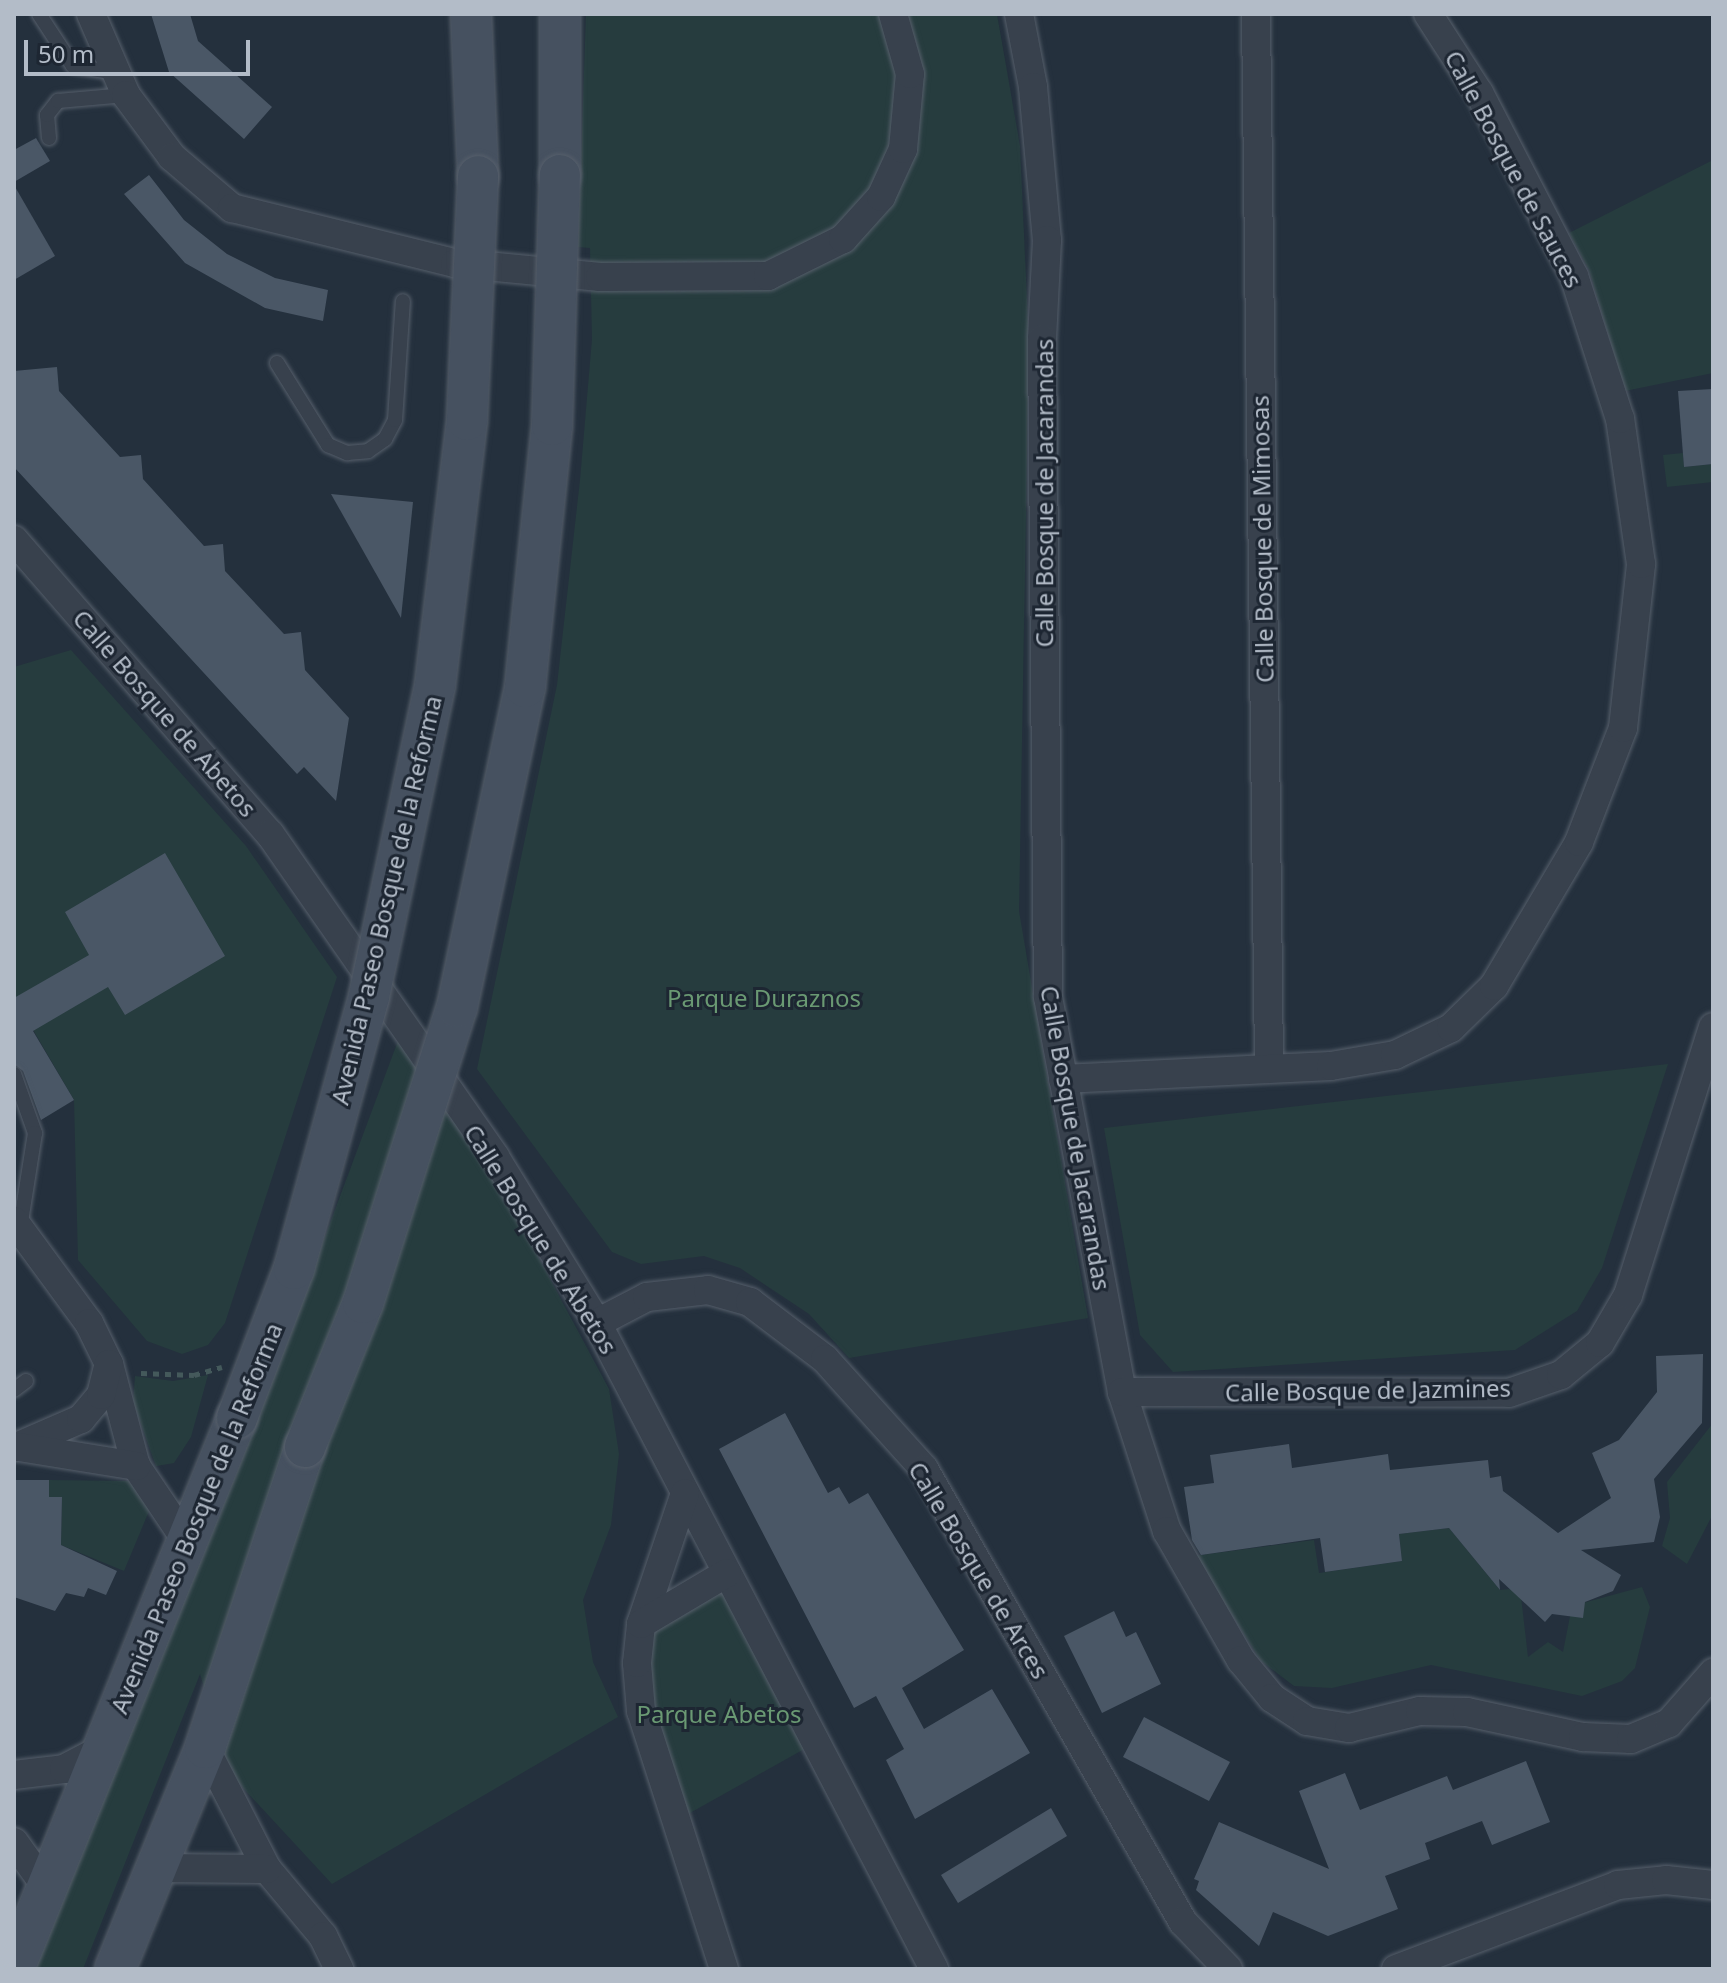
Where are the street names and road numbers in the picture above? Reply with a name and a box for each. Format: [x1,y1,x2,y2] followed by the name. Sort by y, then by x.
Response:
[1439,46,1589,292] street label: Calle Bosque de Sauces
[1030,339,1058,647] street label: Calle Bosque de Jacarandas
[1245,395,1279,683] street label: Calle Bosque de Mimosas
[67,604,263,822] street label: Calle Bosque de Abetos
[325,693,447,1107] street label: Avenida Paseo Bosque de la Reforma
[1035,983,1117,1293] street label: Calle Bosque de Jacarandas
[459,1119,623,1359] street label: Calle Bosque de Abetos
[104,1318,288,1718] street label: Avenida Paseo Bosque de la Reforma
[1225,1373,1511,1407] street label: Calle Bosque de Jazmines
[903,1456,1055,1684] street label: Calle Bosque de Arces

